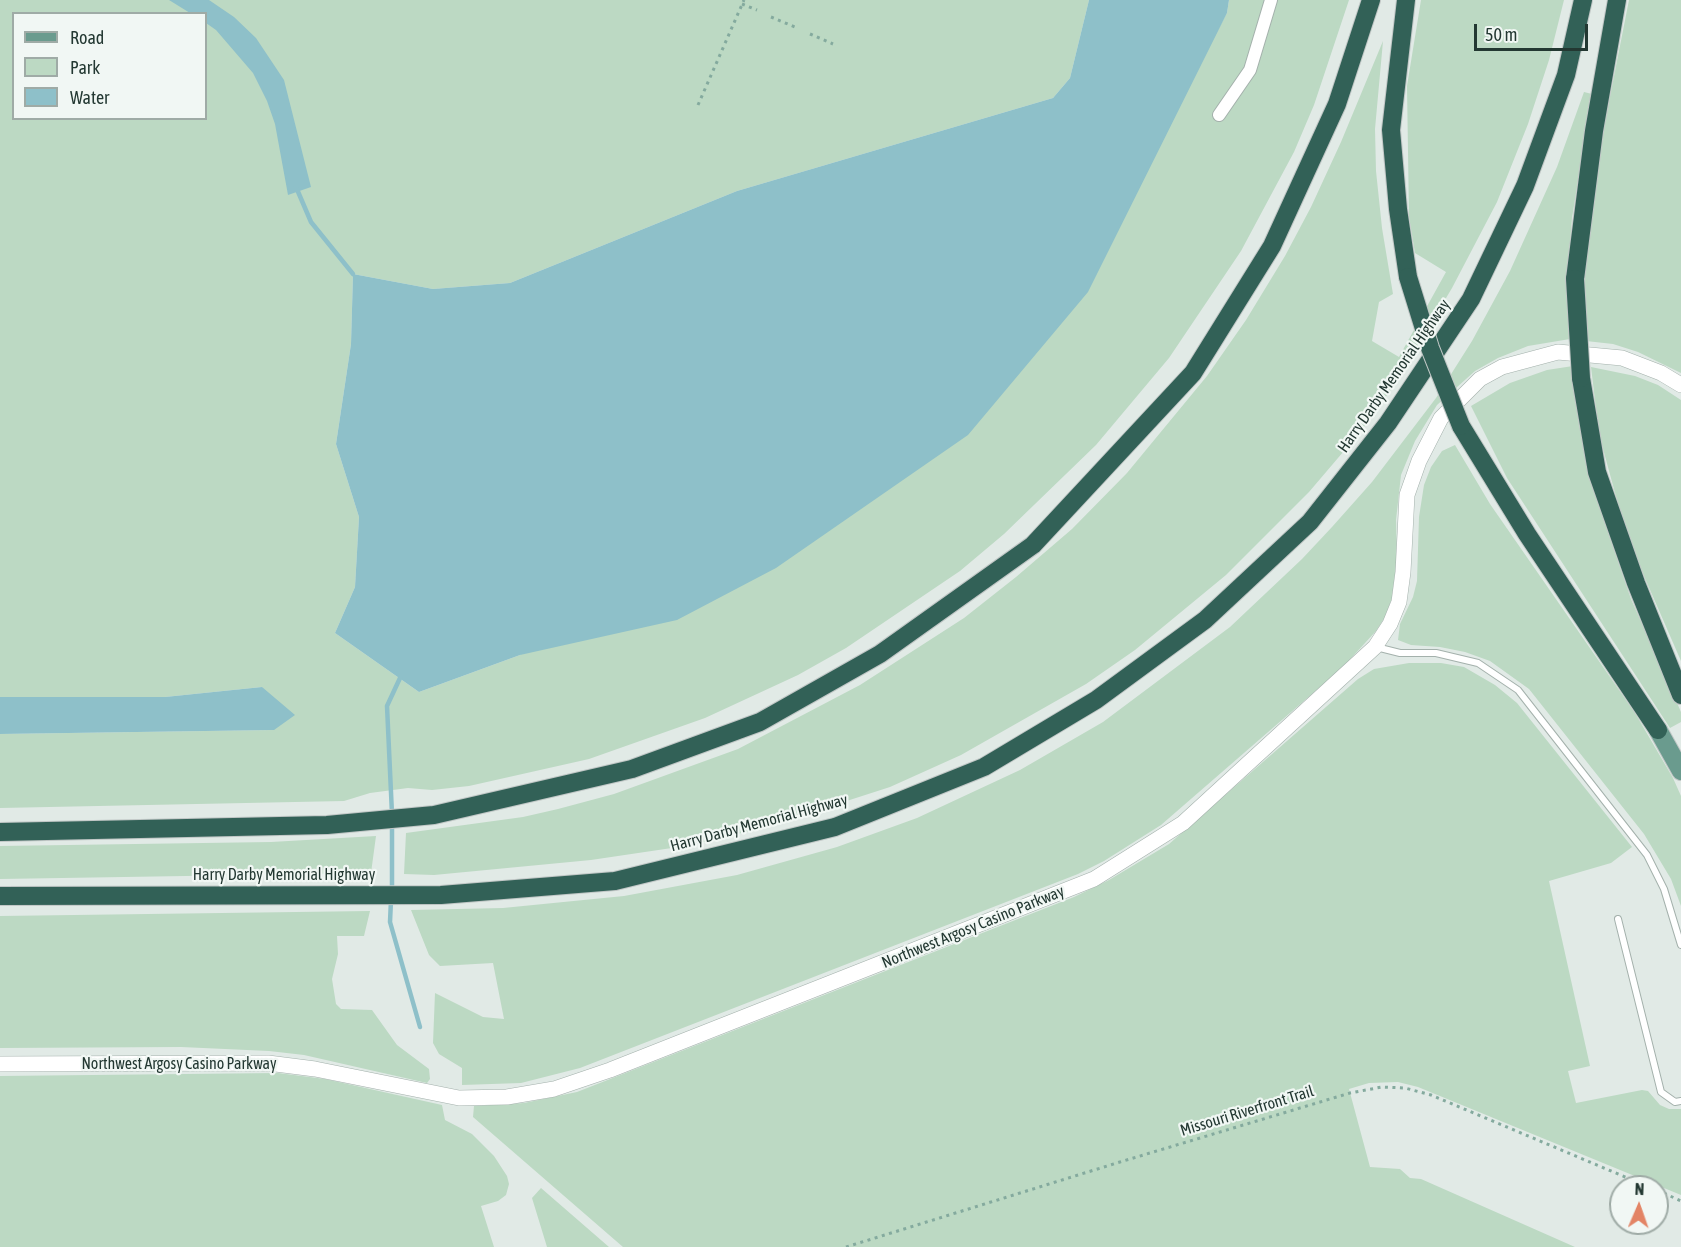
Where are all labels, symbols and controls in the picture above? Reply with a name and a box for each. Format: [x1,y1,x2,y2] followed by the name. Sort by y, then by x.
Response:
[12,12,207,120] legend
[1477,12,1591,50] scale bar
[1485,24,1517,45] text: 50 m
[70,27,104,48] text: Road
[70,57,100,78] text: Park
[70,87,109,108] text: Water
[1334,296,1454,456] street label: Harry Darby Memorial Highway
[668,790,850,856] street label: Harry Darby Memorial Highway
[193,865,375,885] street label: Harry Darby Memorial Highway
[879,882,1067,972] street label: Northwest Argosy Casino Parkway
[81,1054,277,1074] street label: Northwest Argosy Casino Parkway
[1178,1082,1316,1140] street label: Missouri Riverfront Trail
[1609,1175,1669,1235] north arrow
[1635,1180,1645,1198] text: N

